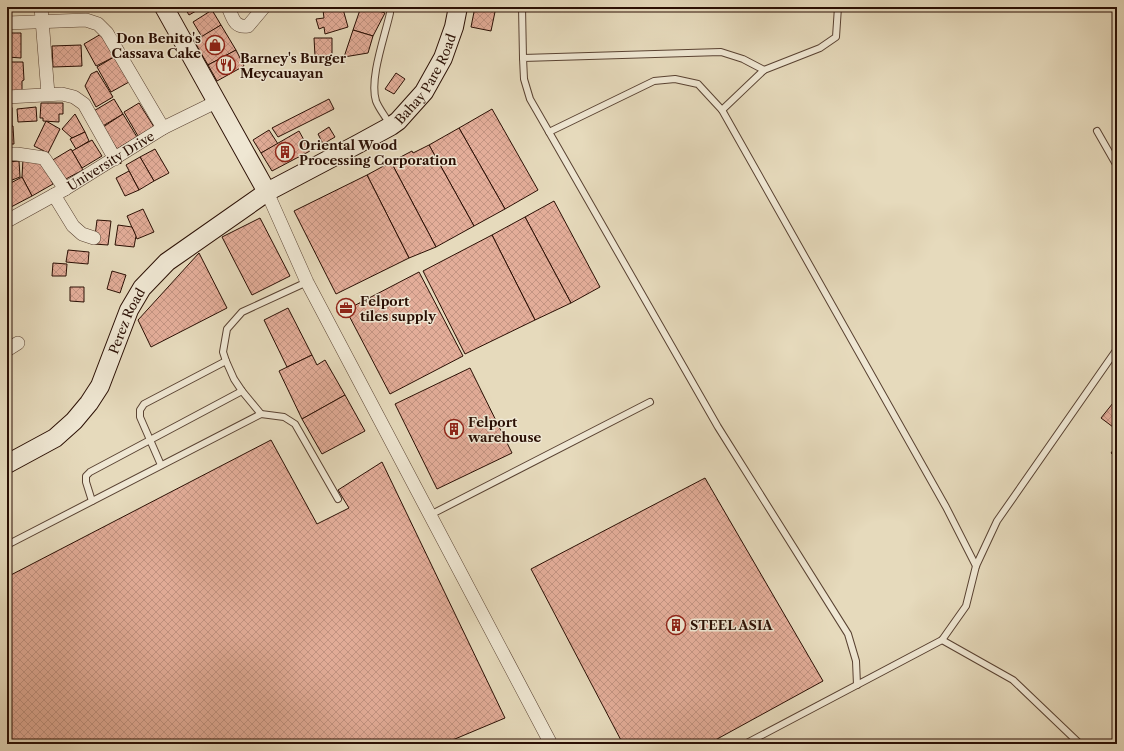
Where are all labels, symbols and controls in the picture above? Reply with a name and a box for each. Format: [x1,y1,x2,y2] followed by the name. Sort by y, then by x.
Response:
[111,30,201,61] place label: Don Benito's Cassava Cake
[391,31,459,127] street label: Bahay Pare Road
[204,34,226,56] shop icon: Don Benito's Cassava Cake
[240,50,347,81] place label: Barney's Burger Meycauayan
[215,54,237,76] restaurant icon: Barney's Burger Meycauayan
[64,128,157,194] street label: University Drive
[299,137,457,168] place label: Oriental Wood Processing Corporation
[274,141,296,163] building icon: Oriental Wood Processing Corporation
[105,285,148,356] street label: Perez Road
[360,293,437,324] place label: Felport tiles supply
[335,297,357,319] office icon: Felport tiles supply
[467,414,541,445] place label: Felport warehouse
[443,418,465,440] building icon: Felport warehouse
[665,614,687,636] building icon: STEEL ASIA
[690,617,773,633] place label: STEEL ASIA

